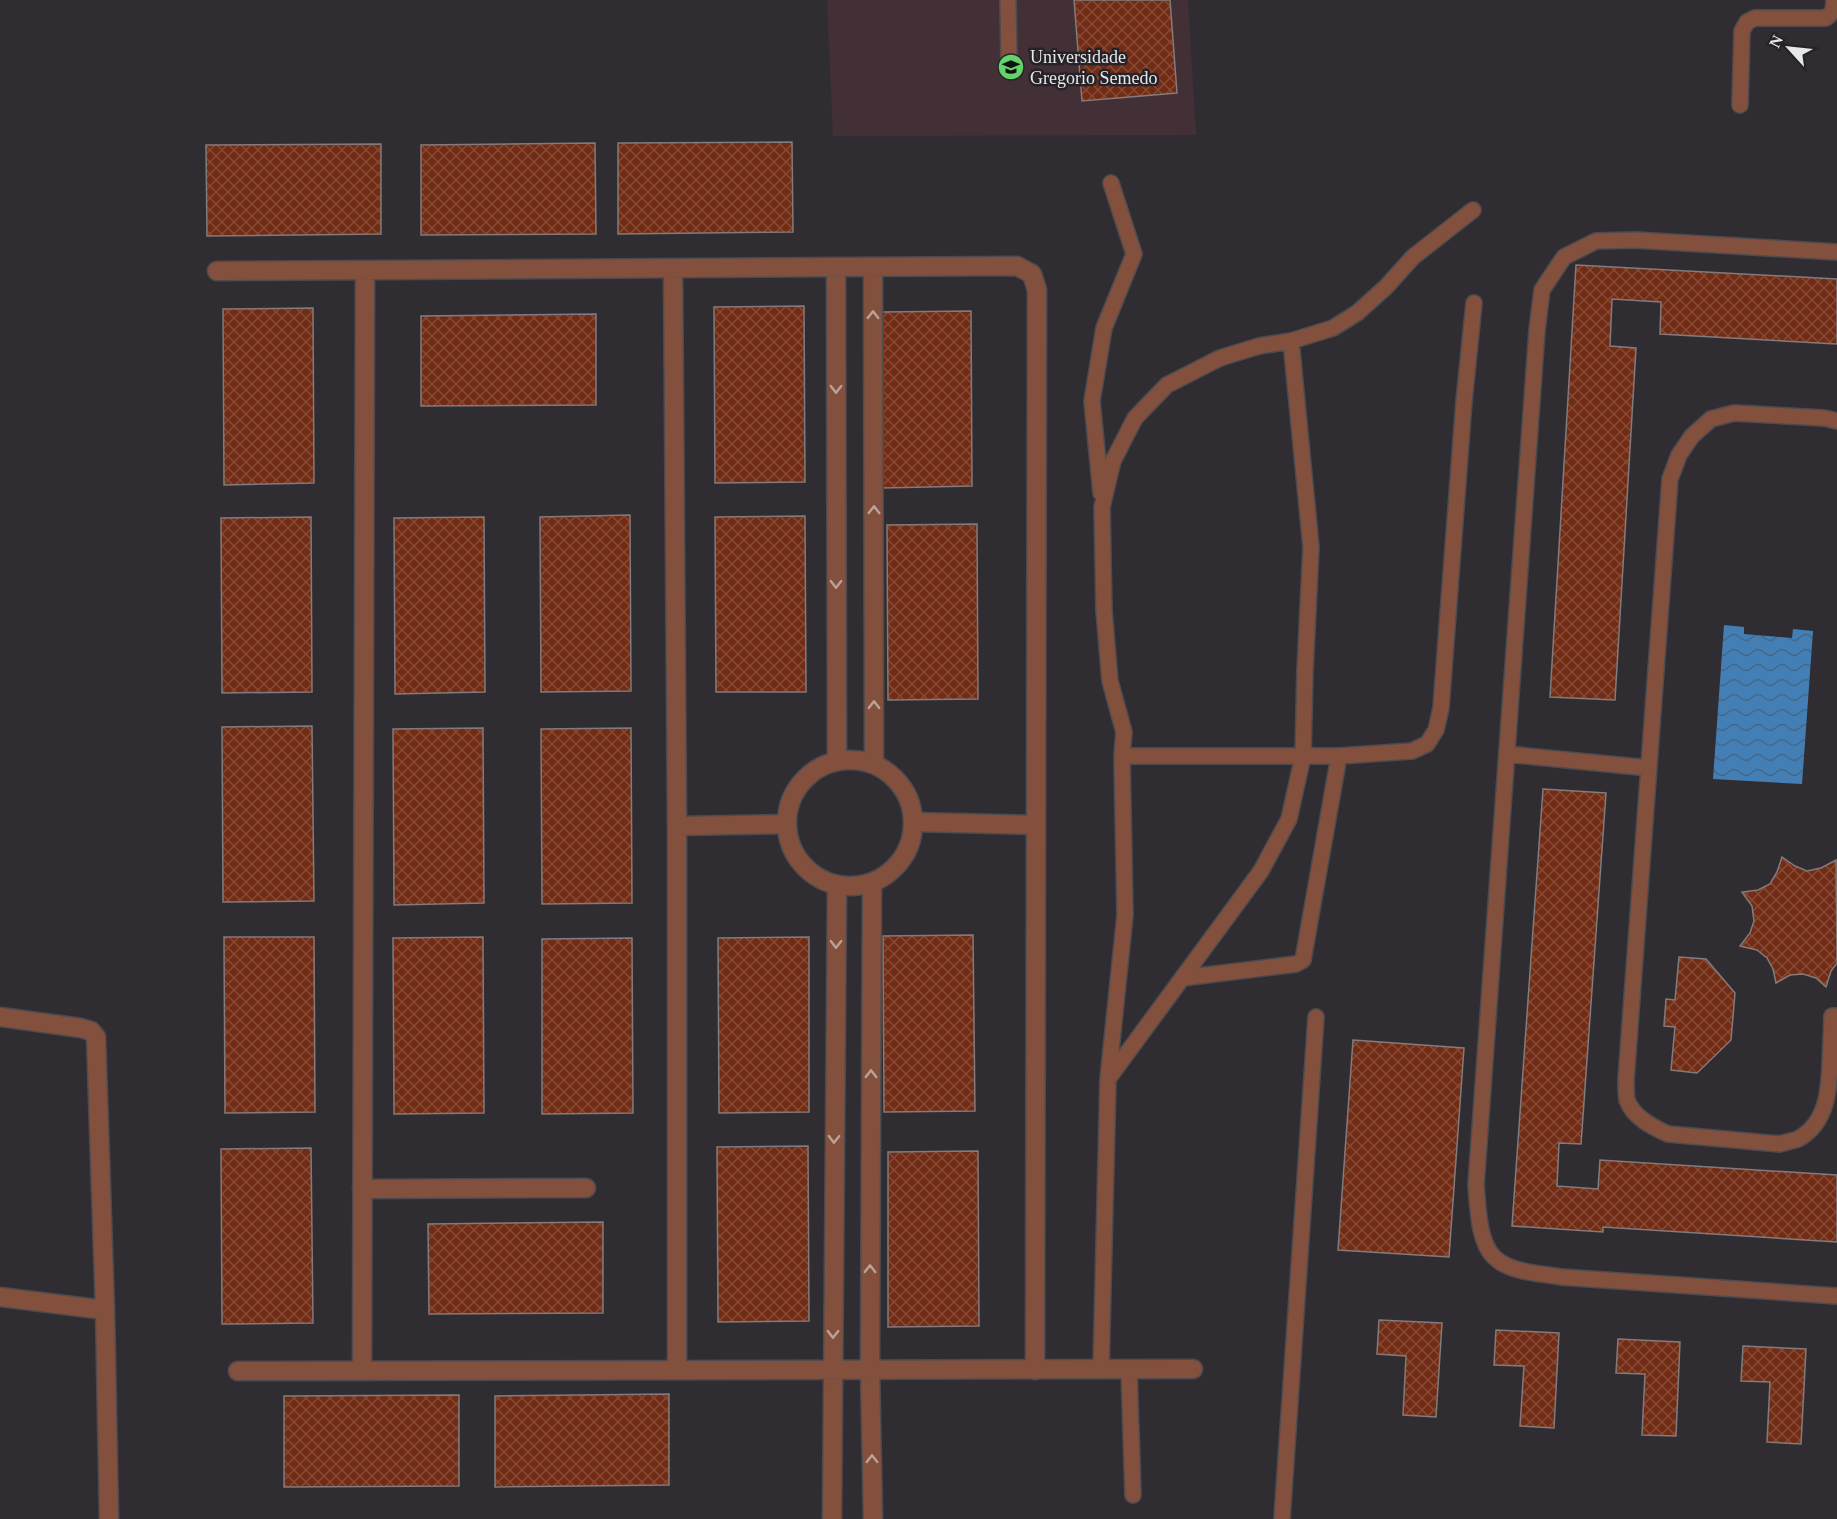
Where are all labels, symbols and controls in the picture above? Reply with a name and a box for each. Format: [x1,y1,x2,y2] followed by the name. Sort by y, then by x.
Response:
[1759,18,1819,78] north arrow
[1766,32,1786,50] text: N
[1030,47,1157,88] place label: Universidade Gregorio Semedo
[996,52,1026,82] school or university icon: Universidade Gregorio Semedo
[867,311,879,320] one-way arrow
[830,384,842,393] one-way arrow
[867,506,880,515] one-way arrow
[830,579,842,588] one-way arrow
[868,701,880,710] one-way arrow
[830,939,842,948] one-way arrow
[865,1069,877,1078] one-way arrow
[828,1134,841,1143] one-way arrow
[864,1264,876,1273] one-way arrow
[827,1329,839,1338] one-way arrow
[865,1455,878,1464] one-way arrow

